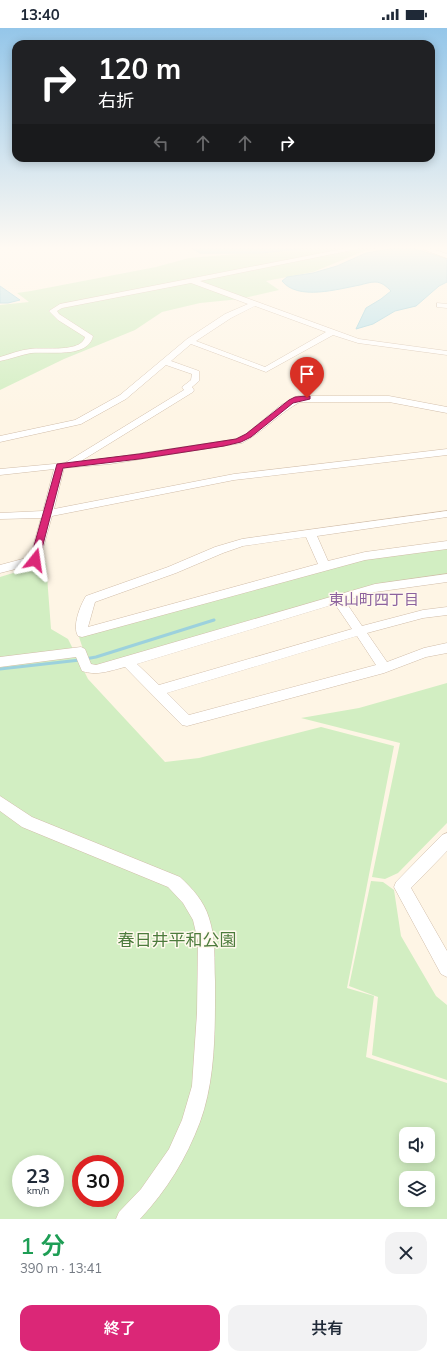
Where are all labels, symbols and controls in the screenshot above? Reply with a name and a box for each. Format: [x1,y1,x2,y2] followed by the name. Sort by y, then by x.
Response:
[20,5,60,24] text: 13:40
[98,51,181,86] text: 120 m
[32,56,84,108] icon: right
[98,89,134,112] text: 右折
[150,132,172,154] icon: left
[192,132,214,154] icon: ahead
[234,132,256,154] icon: ahead
[276,132,298,154] icon: right
[290,357,324,398] pin
[296,363,318,385] icon: arrive
[14,539,56,581] position arrow
[329,590,419,609] district label: 東山町四丁目
[118,929,237,950] park label: 春日井平和公園
[399,1127,435,1207] map controls
[399,1127,435,1163] button: sound
[72,1155,124,1207] speed limit sign: 30
[26,1163,50,1188] text: 23
[399,1171,435,1207] button: layers
[27,1184,49,1197] text: km/h
[20,1230,65,1260] text: 1 分
[385,1232,427,1274] button: close
[20,1260,102,1276] text: 390 m · 13:41
[20,1305,220,1351] button: 終了
[228,1305,427,1351] button: 共有

